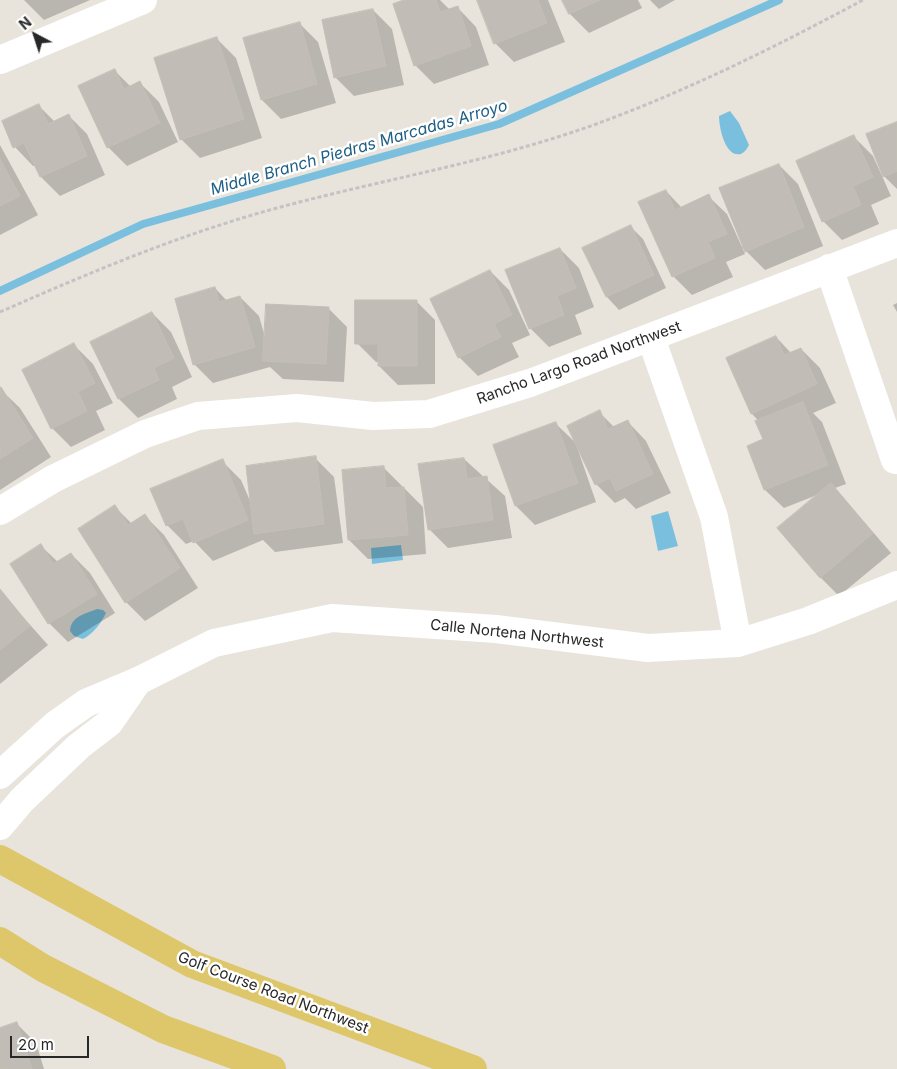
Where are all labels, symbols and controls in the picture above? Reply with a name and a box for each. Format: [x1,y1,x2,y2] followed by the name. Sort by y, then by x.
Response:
[10,10,60,60] north arrow
[15,13,35,33] text: N
[208,96,510,200] water label: Middle Branch Piedras Marcadas Arroyo
[474,318,684,408] street label: Rancho Largo Road Northwest
[429,616,605,652] street label: Calle Nortena Northwest
[175,948,371,1038] street label: Golf Course Road Northwest
[12,1026,91,1058] scale bar
[18,1035,54,1054] text: 20 m

